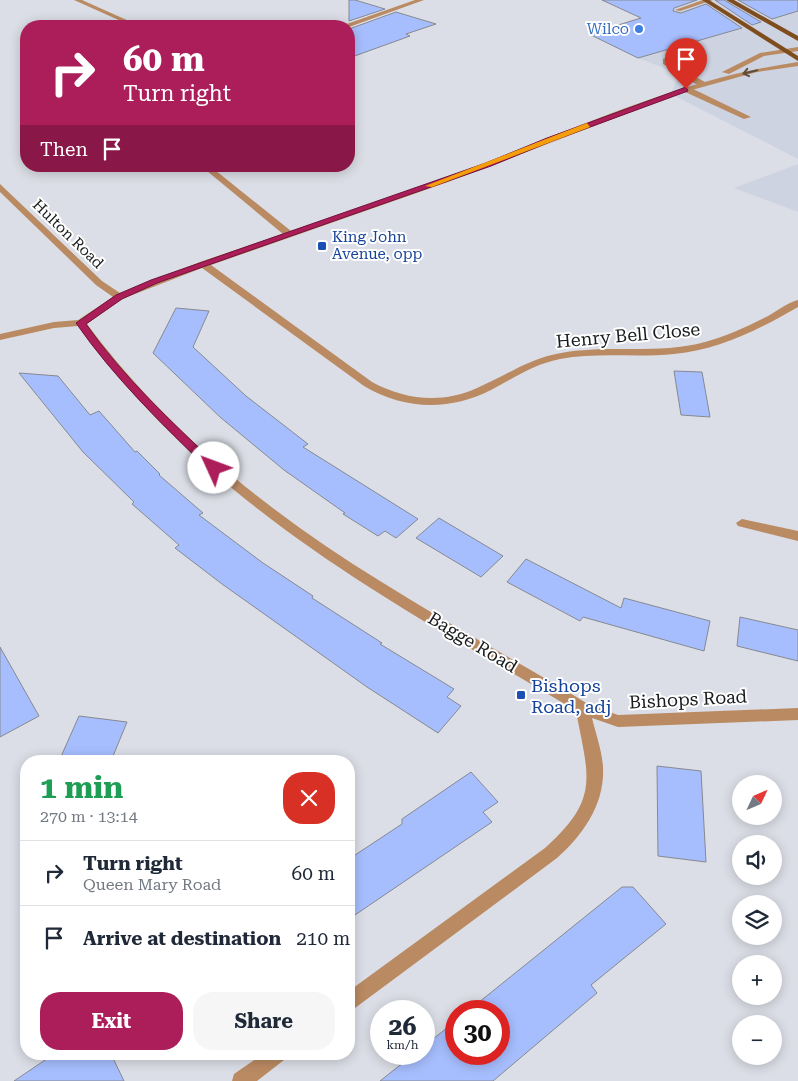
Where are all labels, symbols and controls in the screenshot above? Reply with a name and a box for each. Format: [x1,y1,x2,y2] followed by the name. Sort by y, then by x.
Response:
[587,20,629,38] place label: Wilco
[633,23,645,35] marker: Wilco
[665,38,707,89] pin
[123,39,205,80] text: 60 m
[40,40,105,105] icon: right
[672,45,700,73] icon: arrive
[742,68,758,77] one-way arrow
[123,81,231,106] text: Turn right
[98,135,126,163] icon: arrive
[40,138,88,161] text: Then
[29,196,107,272] street label: Hulton Road
[332,228,422,263] place label: King John Avenue, opp
[316,240,328,252] marker: King John Avenue, opp
[555,318,701,352] street label: Henry Bell Close
[187,441,239,493] position arrow
[424,607,522,677] street label: Bagge Road
[531,675,611,717] place label: Bishops Road, adj
[628,685,748,713] street label: Bishops Road
[515,689,527,701] marker: Bishops Road, adj
[40,770,123,805] text: 1 min
[283,772,335,824] button: close
[732,775,782,825] north arrow
[732,775,782,1065] map controls
[40,807,138,826] text: 270 m · 13:14
[732,835,782,885] button: sound
[83,852,183,875] text: Turn right
[40,859,68,887] icon: right
[292,862,335,885] text: 60 m
[83,875,221,894] text: Queen Mary Road
[732,895,782,945] button: layers
[40,924,68,952] icon: arrive
[83,927,281,950] text: Arrive at destination
[296,927,350,950] text: 210 m
[732,955,782,1005] button: +
[40,992,183,1050] button: Exit
[193,992,335,1050] button: Share
[445,1000,510,1065] speed limit sign: 30
[388,1012,417,1041] text: 26
[732,1015,782,1065] button: −
[386,1038,419,1052] text: km/h

